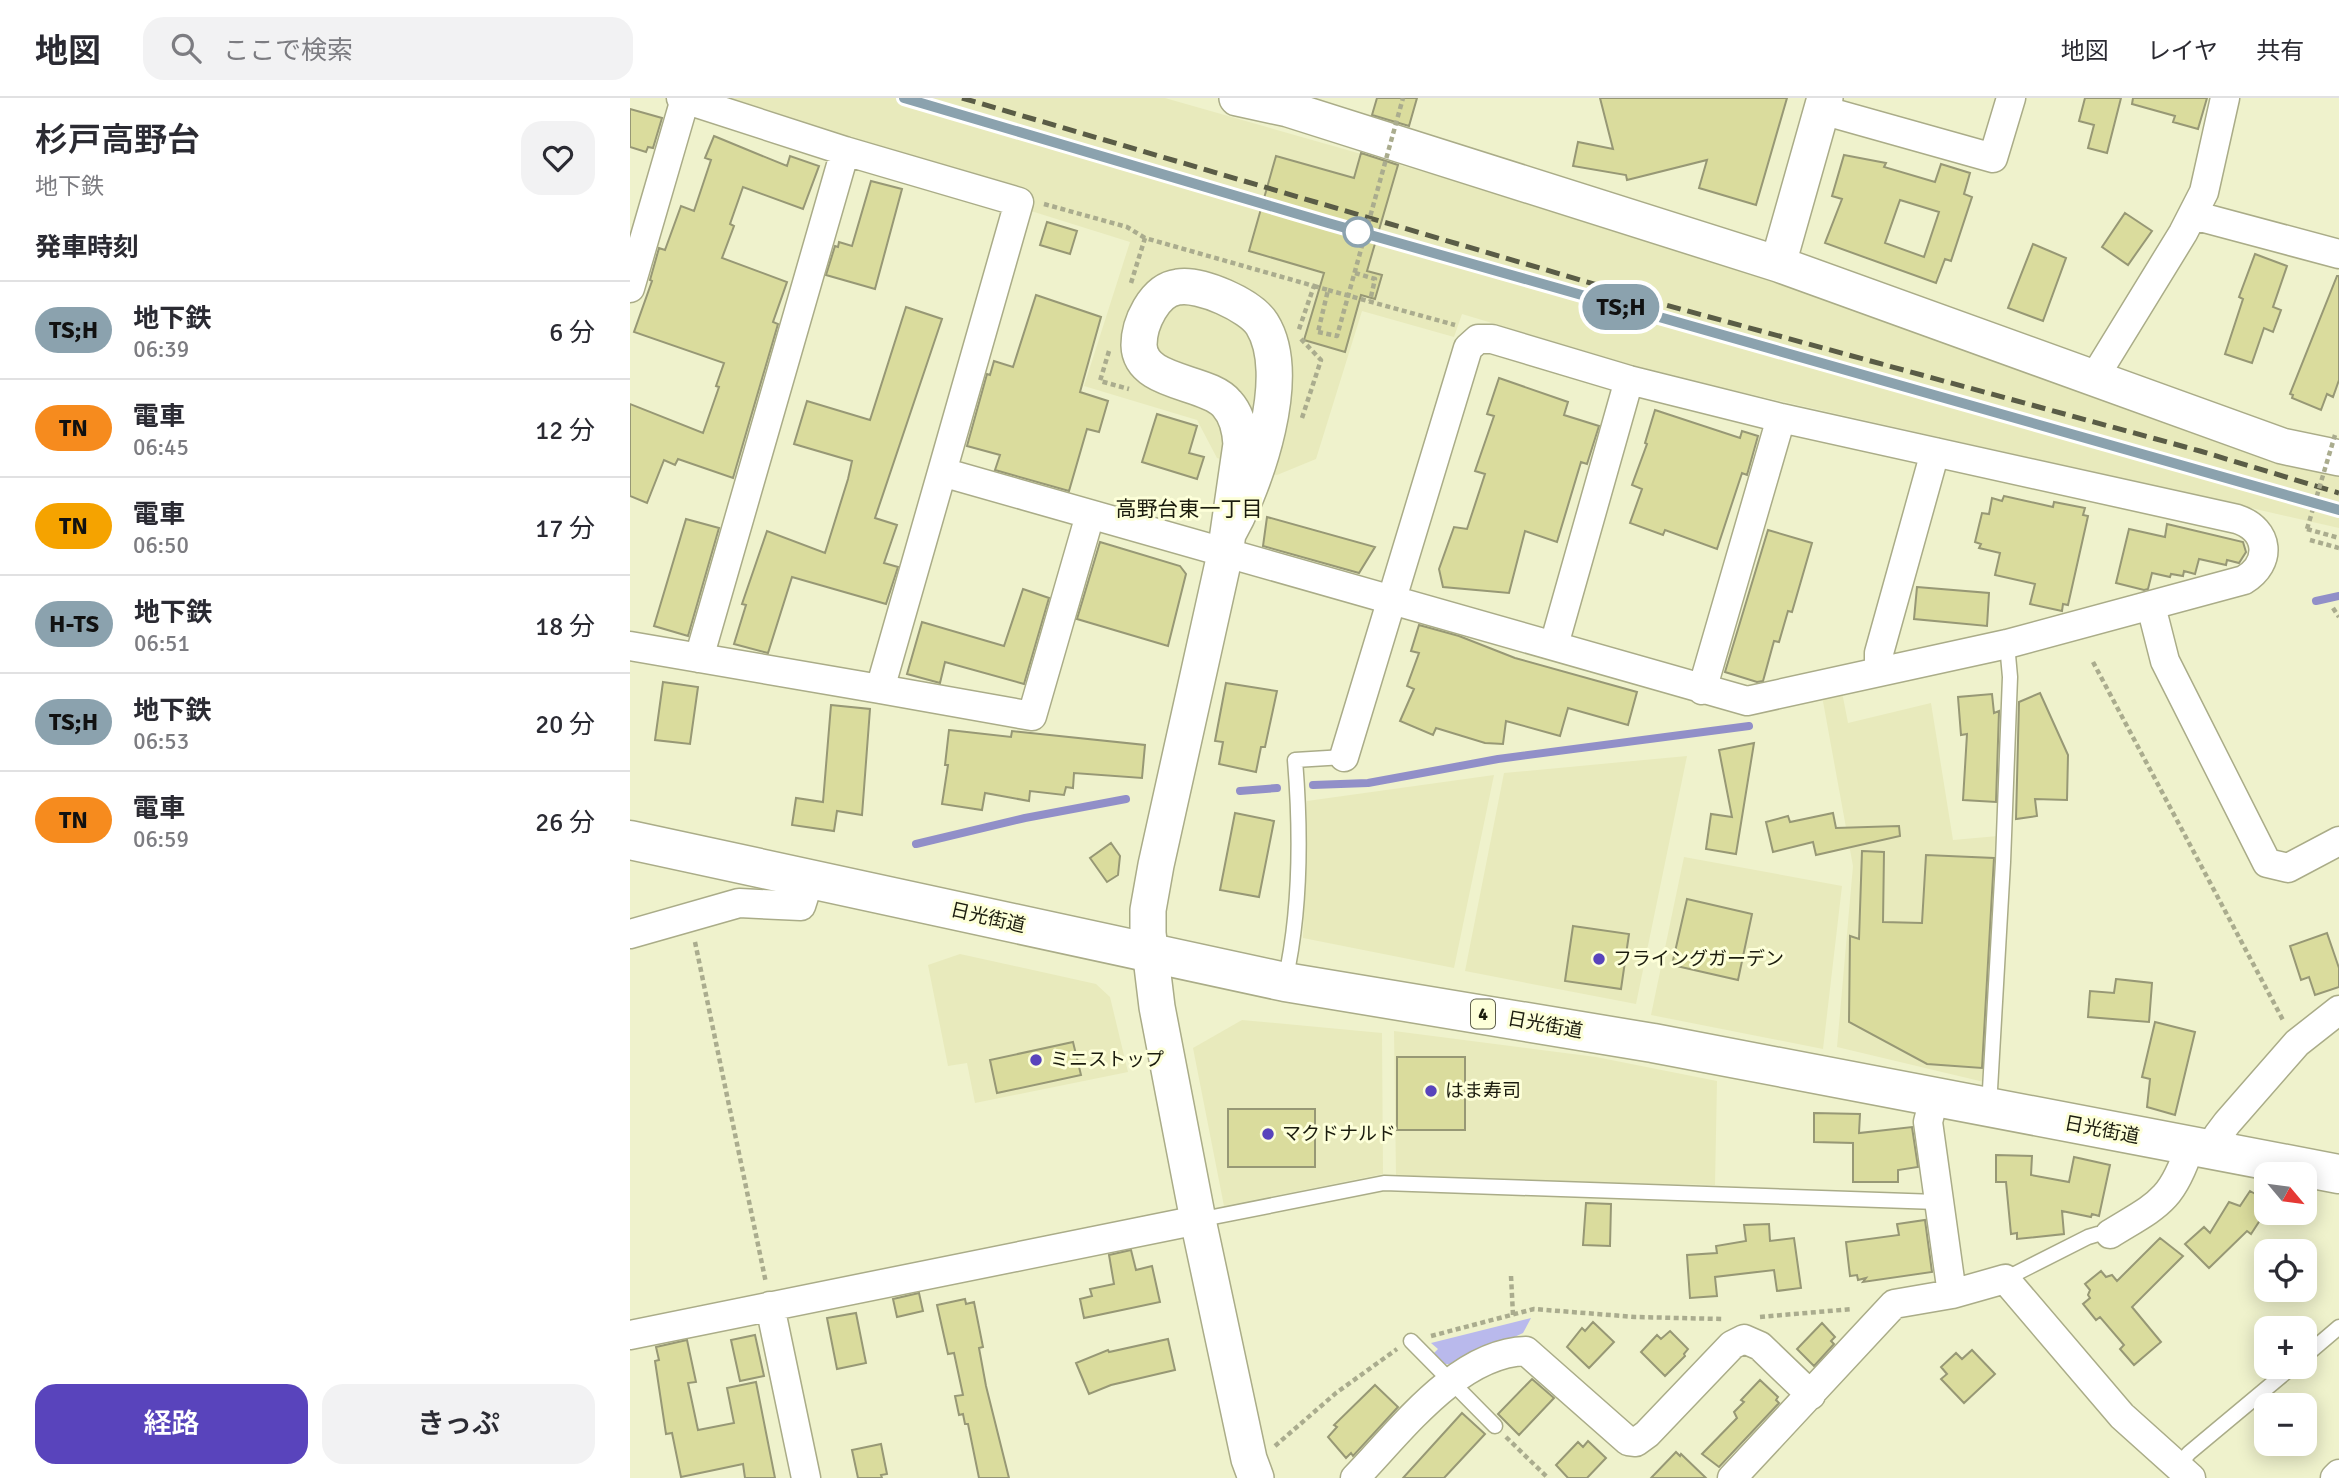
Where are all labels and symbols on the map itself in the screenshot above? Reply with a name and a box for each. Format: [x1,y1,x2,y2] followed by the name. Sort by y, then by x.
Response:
[1343,217,1373,247] unlabelled marker
[1572,284,1670,330] line badge: TS;H
[1116,496,1263,522] district label: 高野台東一丁目
[948,898,1028,938] street label: 日光街道
[1613,947,1784,971] place label: フライングガーデン
[1591,951,1607,967] marker: フライングガーデン
[1471,1000,1495,1029] road number: 4
[1505,1007,1585,1043] street label: 日光街道
[1050,1048,1164,1072] place label: ミニストップ
[1028,1052,1044,1068] marker: ミニストップ
[1445,1079,1521,1103] place label: はま寿司
[1423,1083,1439,1099] marker: はま寿司
[2062,1111,2142,1149] street label: 日光街道
[1282,1122,1396,1146] place label: マクドナルド
[1260,1126,1276,1142] marker: マクドナルド
[2254,1162,2317,1225] north arrow

